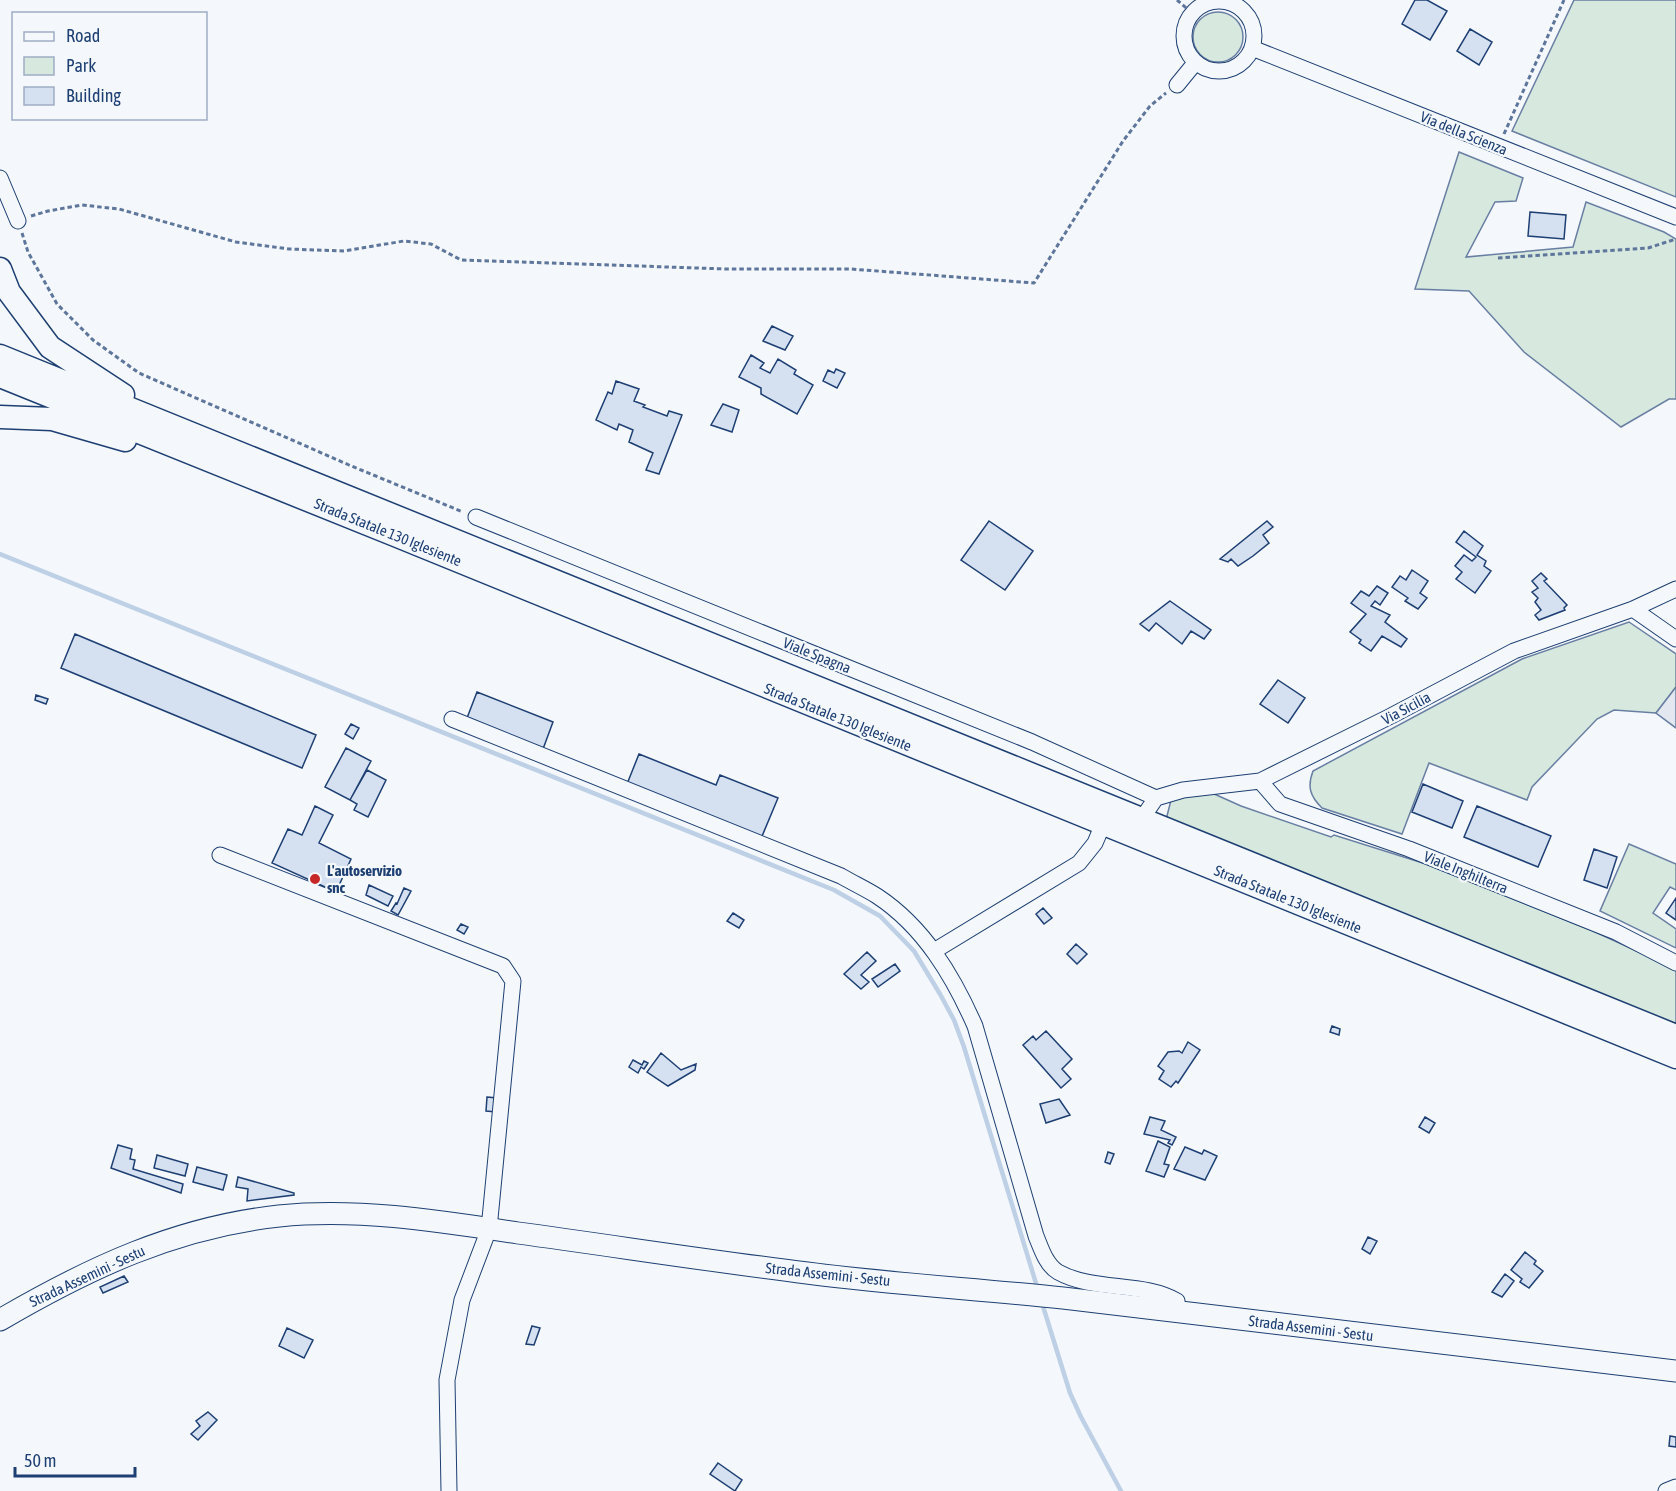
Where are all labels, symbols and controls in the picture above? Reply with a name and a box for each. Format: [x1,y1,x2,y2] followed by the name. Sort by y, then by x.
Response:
[12,12,207,120] legend
[66,25,100,46] text: Road
[66,55,96,76] text: Park
[66,85,121,106] text: Building
[1418,108,1510,158] street label: Via della Scienza
[312,495,464,569] street label: Strada Statale 130 Iglesiente
[781,634,853,676] street label: Viale Spagna
[762,680,914,754] street label: Strada Statale 130 Iglesiente
[1379,688,1433,728] street label: Via Sicilia
[1421,847,1511,897] street label: Viale Inghilterra
[327,862,402,896] place label: L'autoservizio snc
[1212,862,1364,936] street label: Strada Statale 130 Iglesiente
[308,872,322,886] marker: L'autoservizio snc
[27,1242,147,1310] street label: Strada Assemini - Sestu
[765,1259,891,1289] street label: Strada Assemini - Sestu
[1248,1312,1374,1344] street label: Strada Assemini - Sestu
[15,1440,135,1478] scale bar
[24,1450,56,1471] text: 50 m

